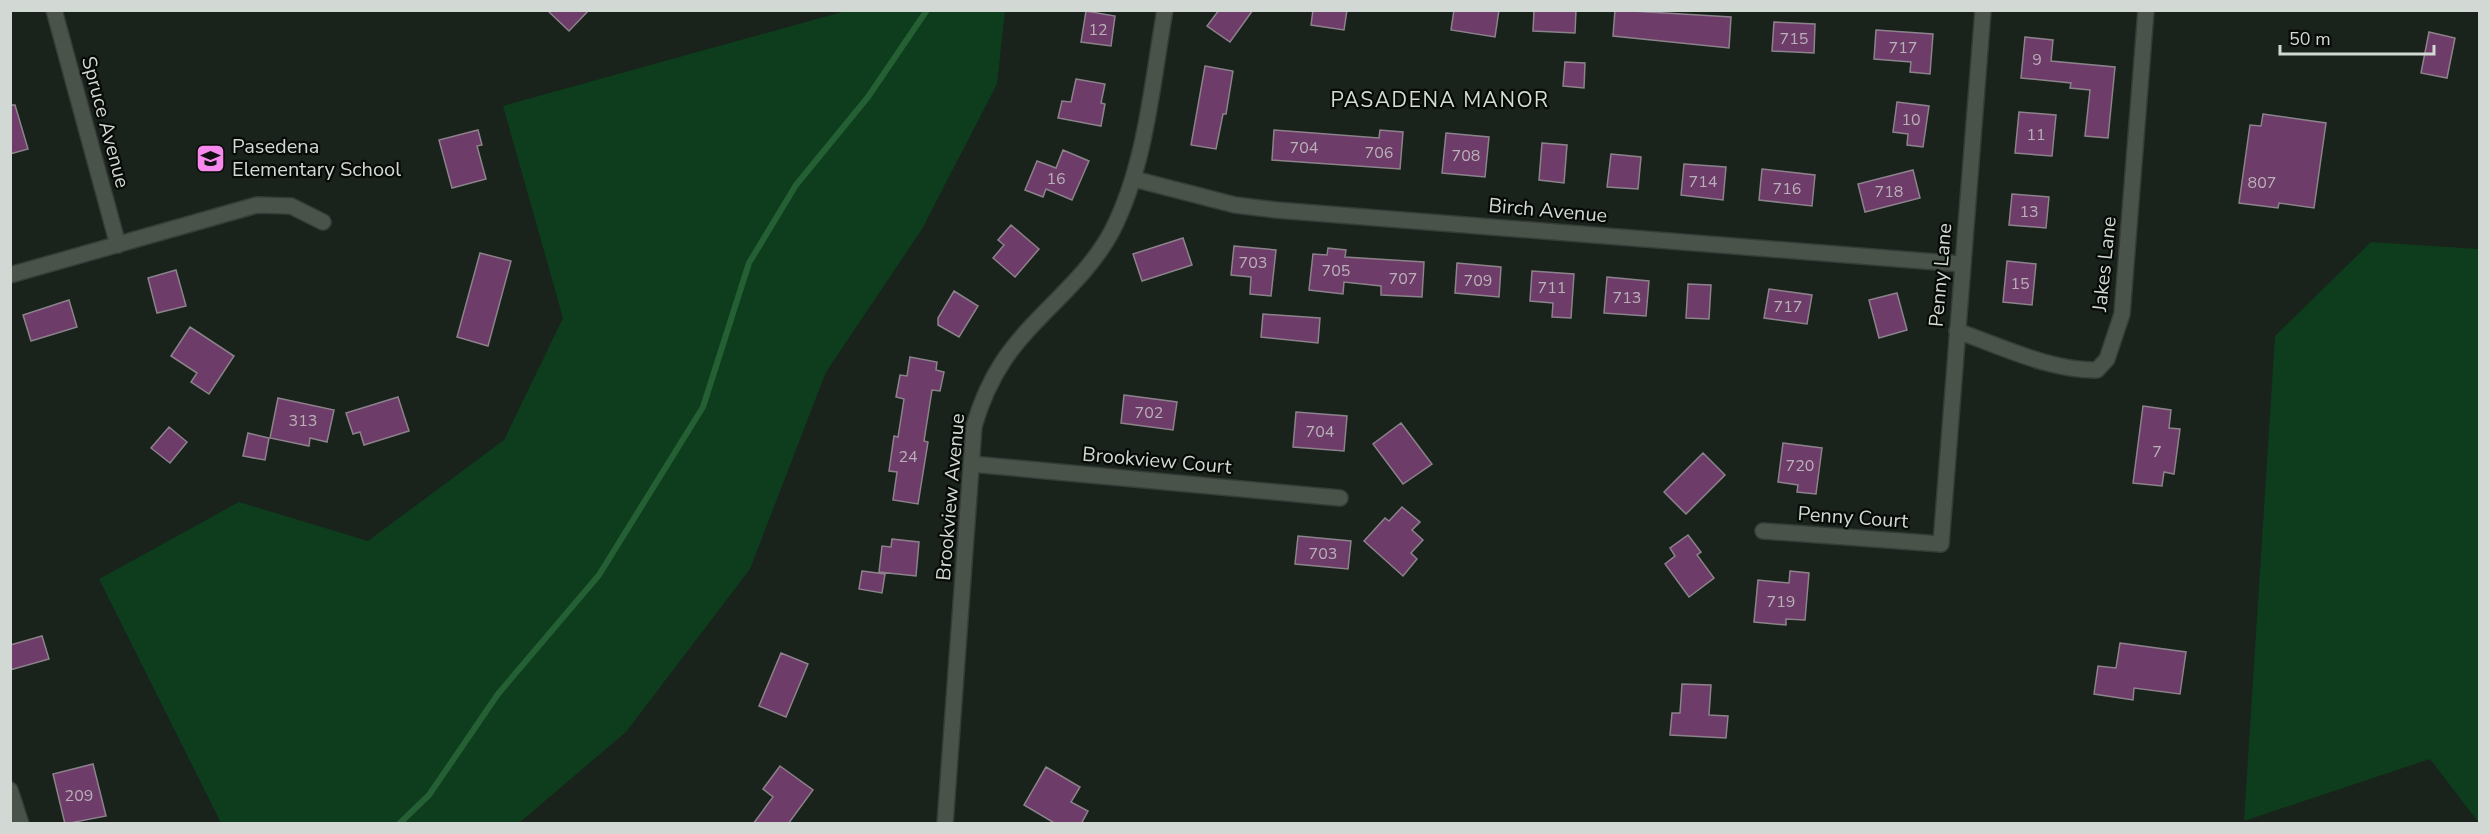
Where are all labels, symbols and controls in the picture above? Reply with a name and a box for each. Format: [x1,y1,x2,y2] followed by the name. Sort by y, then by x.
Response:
[2280,18,2434,56] scale bar
[1088,19,1108,41] house number: 12
[2289,27,2331,51] text: 50 m
[1780,28,1808,50] house number: 715
[1889,37,1917,59] house number: 717
[2032,49,2042,71] house number: 9
[75,53,136,191] street label: Spruce Avenue
[1330,86,1550,114] district label: PASADENA MANOR
[1901,109,1921,131] house number: 10
[2026,124,2046,146] house number: 11
[232,133,401,183] place label: Pasedena Elementary School
[1290,137,1319,159] house number: 704
[195,142,227,174] school or university icon: Pasedena Elementary School
[1365,142,1393,164] house number: 706
[1452,145,1480,167] house number: 708
[1046,168,1066,190] house number: 16
[1689,171,1718,193] house number: 714
[2248,172,2276,194] house number: 807
[1773,178,1801,200] house number: 716
[1875,181,1903,203] house number: 718
[1487,192,1608,229] street label: Birch Avenue
[2019,201,2039,223] house number: 13
[2086,215,2123,314] street label: Jakes Lane
[1923,222,1958,328] street label: Penny Lane
[1239,252,1267,274] house number: 703
[1322,260,1350,282] house number: 705
[1389,268,1417,290] house number: 707
[1464,270,1492,292] house number: 709
[2010,273,2030,295] house number: 15
[1538,277,1566,299] house number: 711
[1613,287,1641,309] house number: 713
[1774,296,1802,318] house number: 717
[1135,402,1163,424] house number: 702
[289,410,317,432] house number: 313
[930,412,971,582] street label: Brookview Avenue
[1306,421,1335,443] house number: 704
[1081,441,1234,481] street label: Brookview Court
[2152,441,2162,463] house number: 7
[898,446,918,468] house number: 24
[1786,455,1814,477] house number: 720
[1797,500,1910,535] street label: Penny Court
[1309,543,1337,565] house number: 703
[1767,591,1795,613] house number: 719
[65,785,93,807] house number: 209

